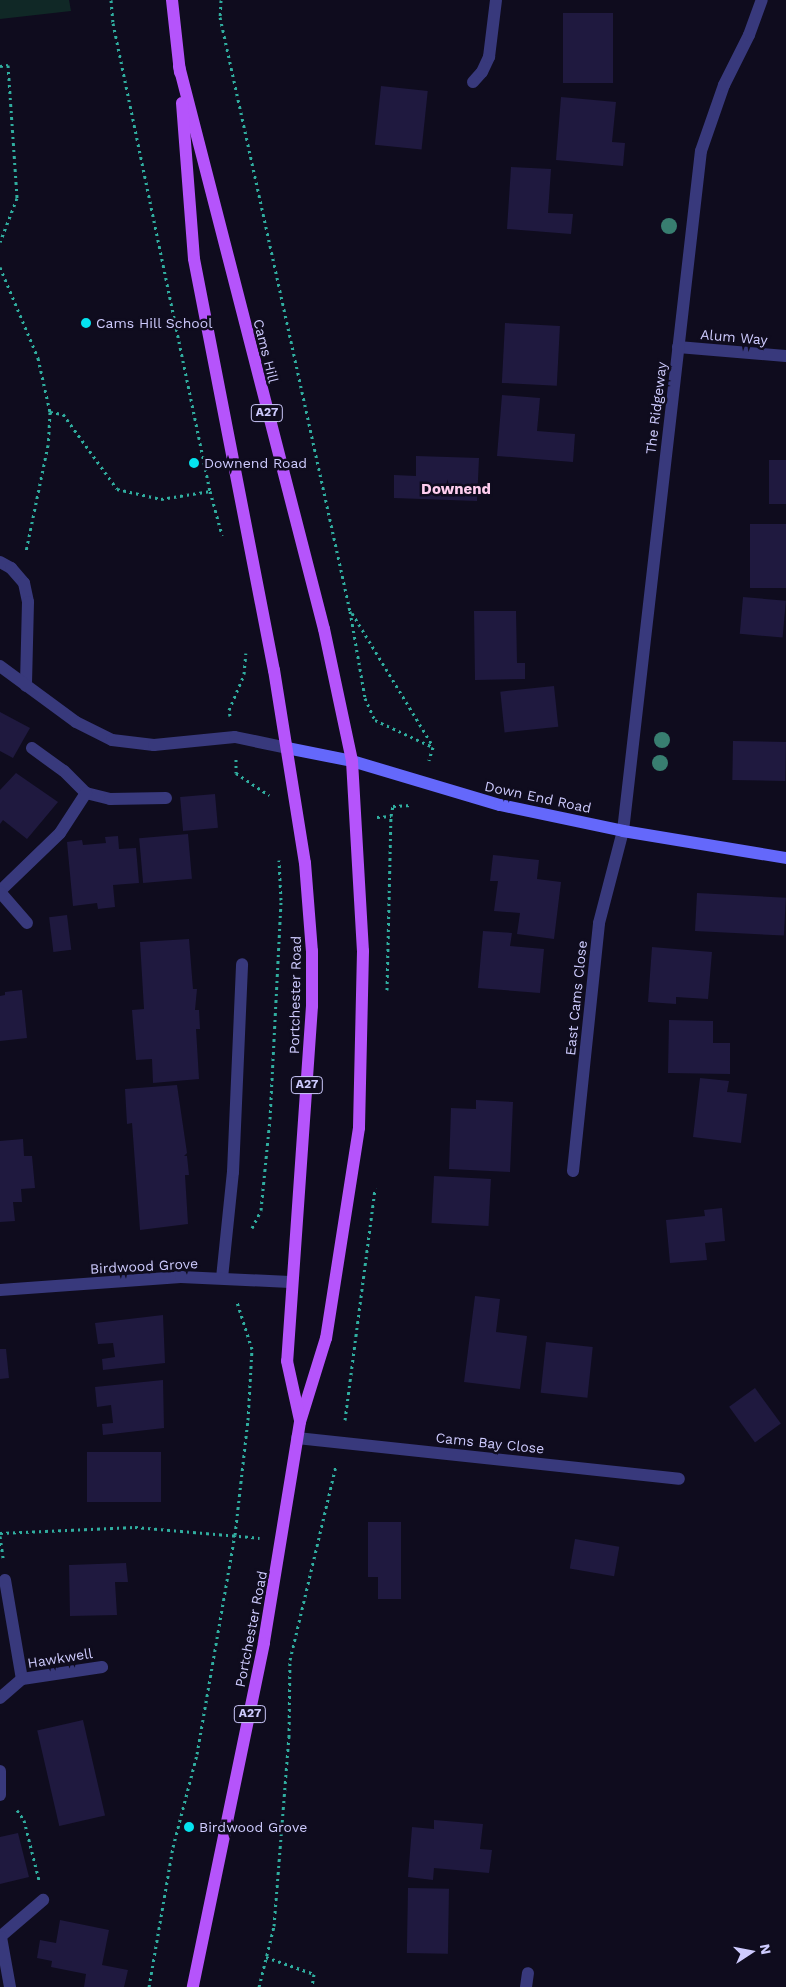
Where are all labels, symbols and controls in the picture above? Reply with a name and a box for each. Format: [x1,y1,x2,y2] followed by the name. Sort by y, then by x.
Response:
[96,315,213,331] place label: Cams Hill School
[80,317,92,329] marker: Cams Hill School
[250,317,282,385] street label: Cams Hill
[699,326,769,348] street label: Alum Way
[642,361,670,455] street label: The Ridgeway
[251,403,283,422] road number: A27
[204,455,307,471] place label: Downend Road
[188,457,200,469] marker: Downend Road
[421,481,491,499] district label: Downend
[483,777,593,817] street label: Down End Road
[286,936,304,1054] street label: Portchester Road
[562,940,590,1056] street label: East Cams Close
[291,1076,323,1094] road number: A27
[89,1255,199,1277] street label: Birdwood Grove
[435,1429,545,1457] street label: Cams Bay Close
[231,1569,271,1689] street label: Portchester Road
[26,1645,94,1671] street label: Hawkwell
[234,1705,266,1724] road number: A27
[199,1819,307,1835] place label: Birdwood Grove
[183,1821,195,1833] marker: Birdwood Grove
[726,1927,776,1977] north arrow
[757,1943,775,1956] text: N

